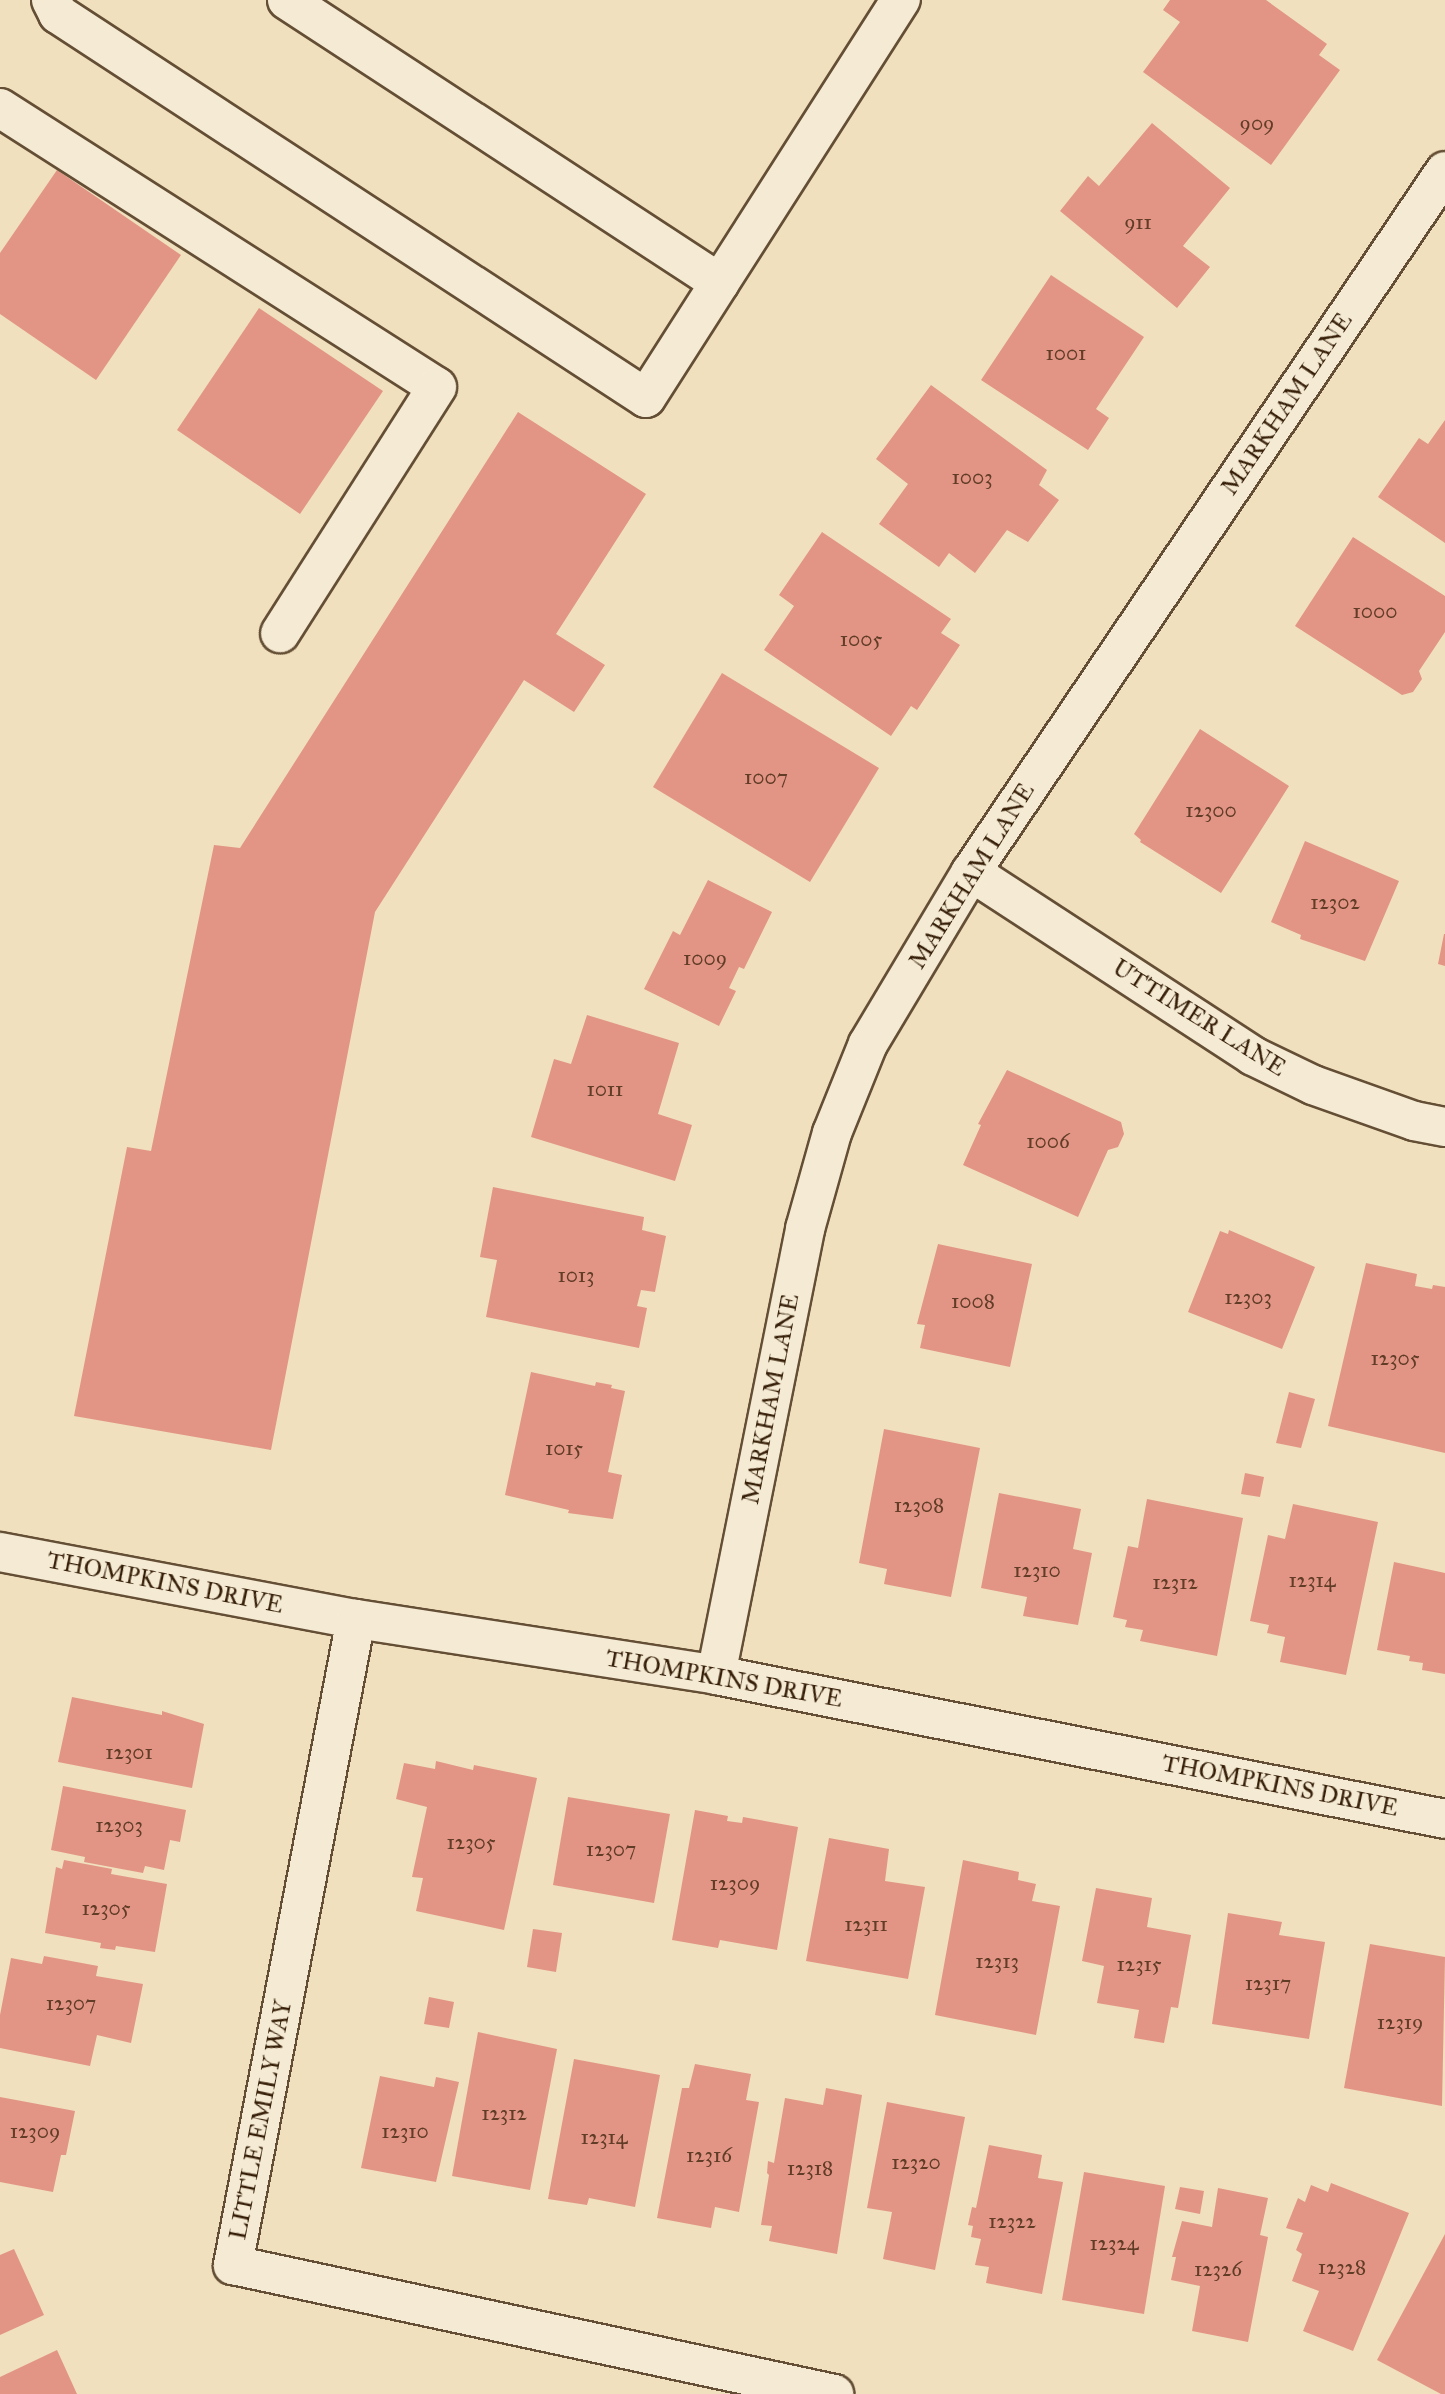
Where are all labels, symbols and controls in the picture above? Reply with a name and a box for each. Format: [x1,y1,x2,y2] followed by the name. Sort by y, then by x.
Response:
[1240,110,1274,136] house number: 909
[1124,209,1152,235] house number: 911
[1215,307,1359,501] street label: MARKHAM LANE
[1046,340,1086,366] house number: 1001
[951,464,993,490] house number: 1003
[1353,598,1397,624] house number: 1000
[840,626,882,652] house number: 1005
[744,764,788,790] house number: 1007
[903,778,1041,974] street label: MARKHAM LANE
[1185,797,1237,823] house number: 12300
[1310,889,1360,915] house number: 12302
[683,945,727,971] house number: 1009
[1107,953,1291,1083] street label: UTTIMER LANE
[587,1076,623,1102] house number: 1011
[1026,1128,1070,1154] house number: 1006
[558,1262,594,1288] house number: 1013
[1224,1284,1272,1310] house number: 12303
[951,1288,995,1314] house number: 1008
[736,1291,806,1507] street label: MARKHAM LANE
[1370,1345,1420,1371] house number: 12305
[545,1435,583,1461] house number: 1015
[894,1492,944,1518] house number: 12308
[45,1546,285,1620] street label: THOMPKINS DRIVE
[1013,1557,1061,1583] house number: 12310
[1288,1567,1336,1593] house number: 12314
[1152,1569,1198,1595] house number: 12312
[604,1644,844,1714] street label: THOMPKINS DRIVE
[105,1739,153,1765] house number: 12301
[1160,1749,1400,1823] street label: THOMPKINS DRIVE
[95,1812,143,1838] house number: 12303
[446,1829,496,1855] house number: 12305
[586,1836,636,1862] house number: 12307
[710,1870,760,1896] house number: 12309
[81,1895,131,1921] house number: 12305
[844,1911,888,1937] house number: 12311
[975,1948,1019,1974] house number: 12313
[1117,1951,1161,1977] house number: 12315
[1245,1970,1291,1996] house number: 12317
[46,1990,96,2016] house number: 12307
[224,1998,298,2242] street label: LITTLE EMILY WAY
[1377,2009,1423,2035] house number: 12319
[481,2100,527,2126] house number: 12312
[10,2118,60,2144] house number: 12309
[381,2118,429,2144] house number: 12310
[580,2124,628,2150] house number: 12314
[686,2142,732,2168] house number: 12316
[891,2149,941,2175] house number: 12320
[787,2155,833,2181] house number: 12318
[988,2208,1036,2234] house number: 12322
[1089,2230,1139,2256] house number: 12324
[1318,2254,1366,2280] house number: 12328
[1194,2256,1242,2282] house number: 12326

